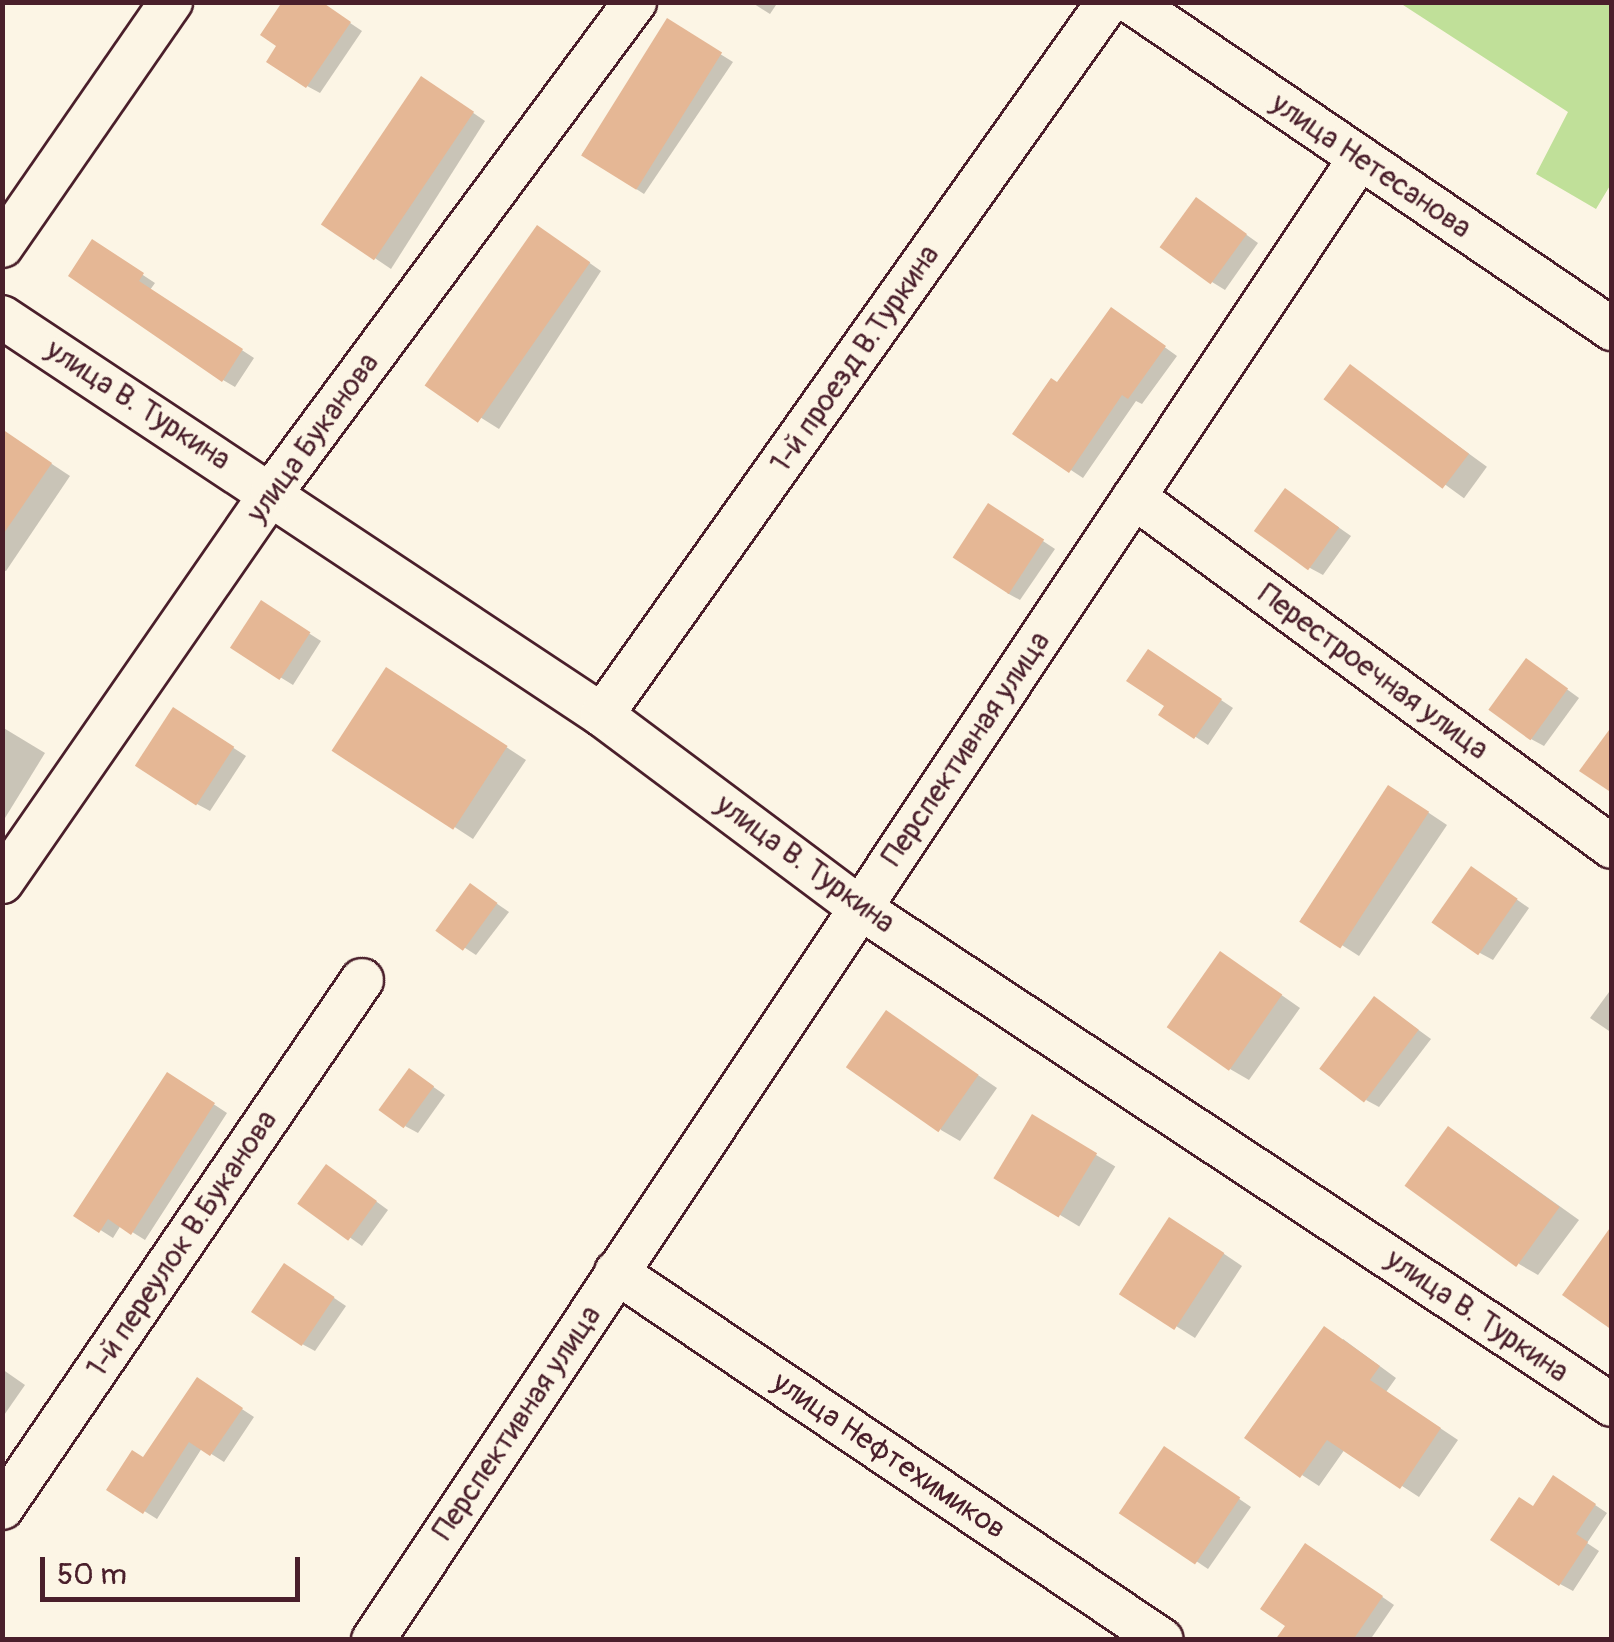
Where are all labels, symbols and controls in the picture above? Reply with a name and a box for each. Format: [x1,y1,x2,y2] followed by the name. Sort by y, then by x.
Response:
[1264,86,1478,246] street label: улица Нетесанова
[763,238,947,480] street label: 1-й проезд В.Туркина
[39,332,237,478] street label: улица В. Туркина
[239,346,387,530] street label: улица Буканова
[1251,576,1495,768] street label: Перестроечная улица
[874,625,1058,873] street label: Перспективная улица
[708,787,902,941] street label: улица В. Туркина
[79,1103,285,1385] street label: 1-й переулок В.Буканова
[1379,1242,1575,1390] street label: улица В. Туркина
[425,1299,609,1547] street label: Перспективная улица
[765,1365,1013,1547] street label: улица Нефтехимиков
[45,1537,305,1599] scale bar
[57,1556,127,1593] text: 50 m

